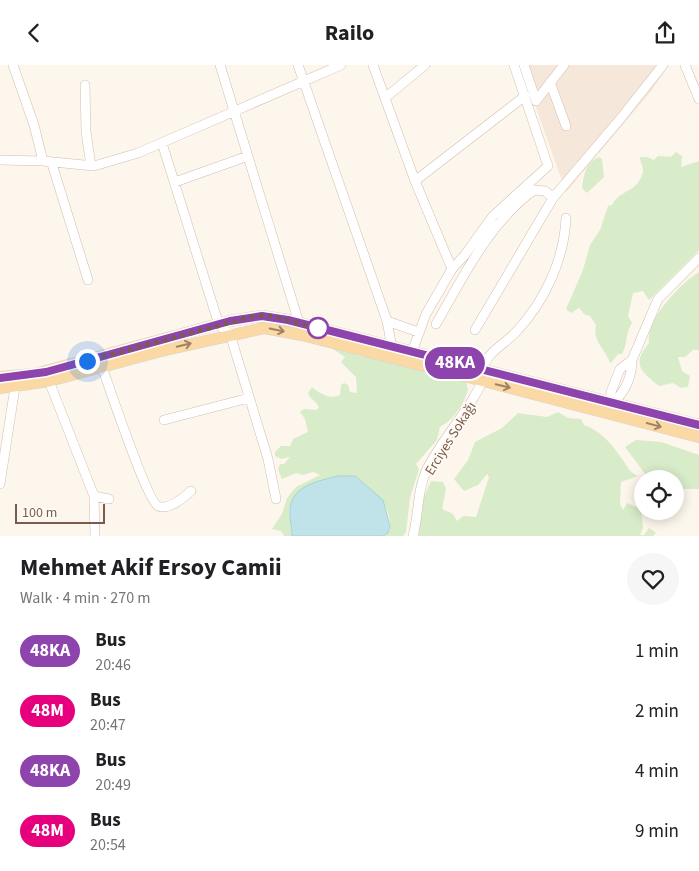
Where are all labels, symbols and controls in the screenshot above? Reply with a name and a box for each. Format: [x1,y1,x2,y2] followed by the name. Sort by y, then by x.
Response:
[325,17,374,49] text: Railo
[20,19,48,47] icon: back
[651,19,679,47] icon: share
[307,317,329,339] unlabelled marker
[269,326,285,335] one-way arrow
[175,340,191,349] one-way arrow
[420,347,490,379] line badge: 48KA
[75,349,100,374] your location
[435,350,475,375] text: 48KA
[495,381,511,391] one-way arrow
[420,398,481,479] street label: Erciyes Sokağı
[645,421,661,431] one-way arrow
[634,470,684,520] map controls
[634,470,684,520] button: locate
[15,501,105,524] scale bar
[22,503,57,523] text: 100 m
[20,550,282,585] text: Mehmet Akif Ersoy Camii
[627,553,679,605] button: heart
[20,587,151,609] text: Walk · 4 min · 270 m
[95,627,126,654] text: Bus
[30,638,70,663] text: 48KA
[635,638,679,665] text: 1 min
[95,654,131,676] text: 20:46
[90,687,121,714] text: Bus
[31,698,64,723] text: 48M
[635,698,679,725] text: 2 min
[90,714,126,736] text: 20:47
[95,747,126,774] text: Bus
[30,758,70,783] text: 48KA
[635,758,679,785] text: 4 min
[95,774,131,796] text: 20:49
[90,807,121,834] text: Bus
[31,818,64,843] text: 48M
[635,818,679,845] text: 9 min
[90,834,126,856] text: 20:54

